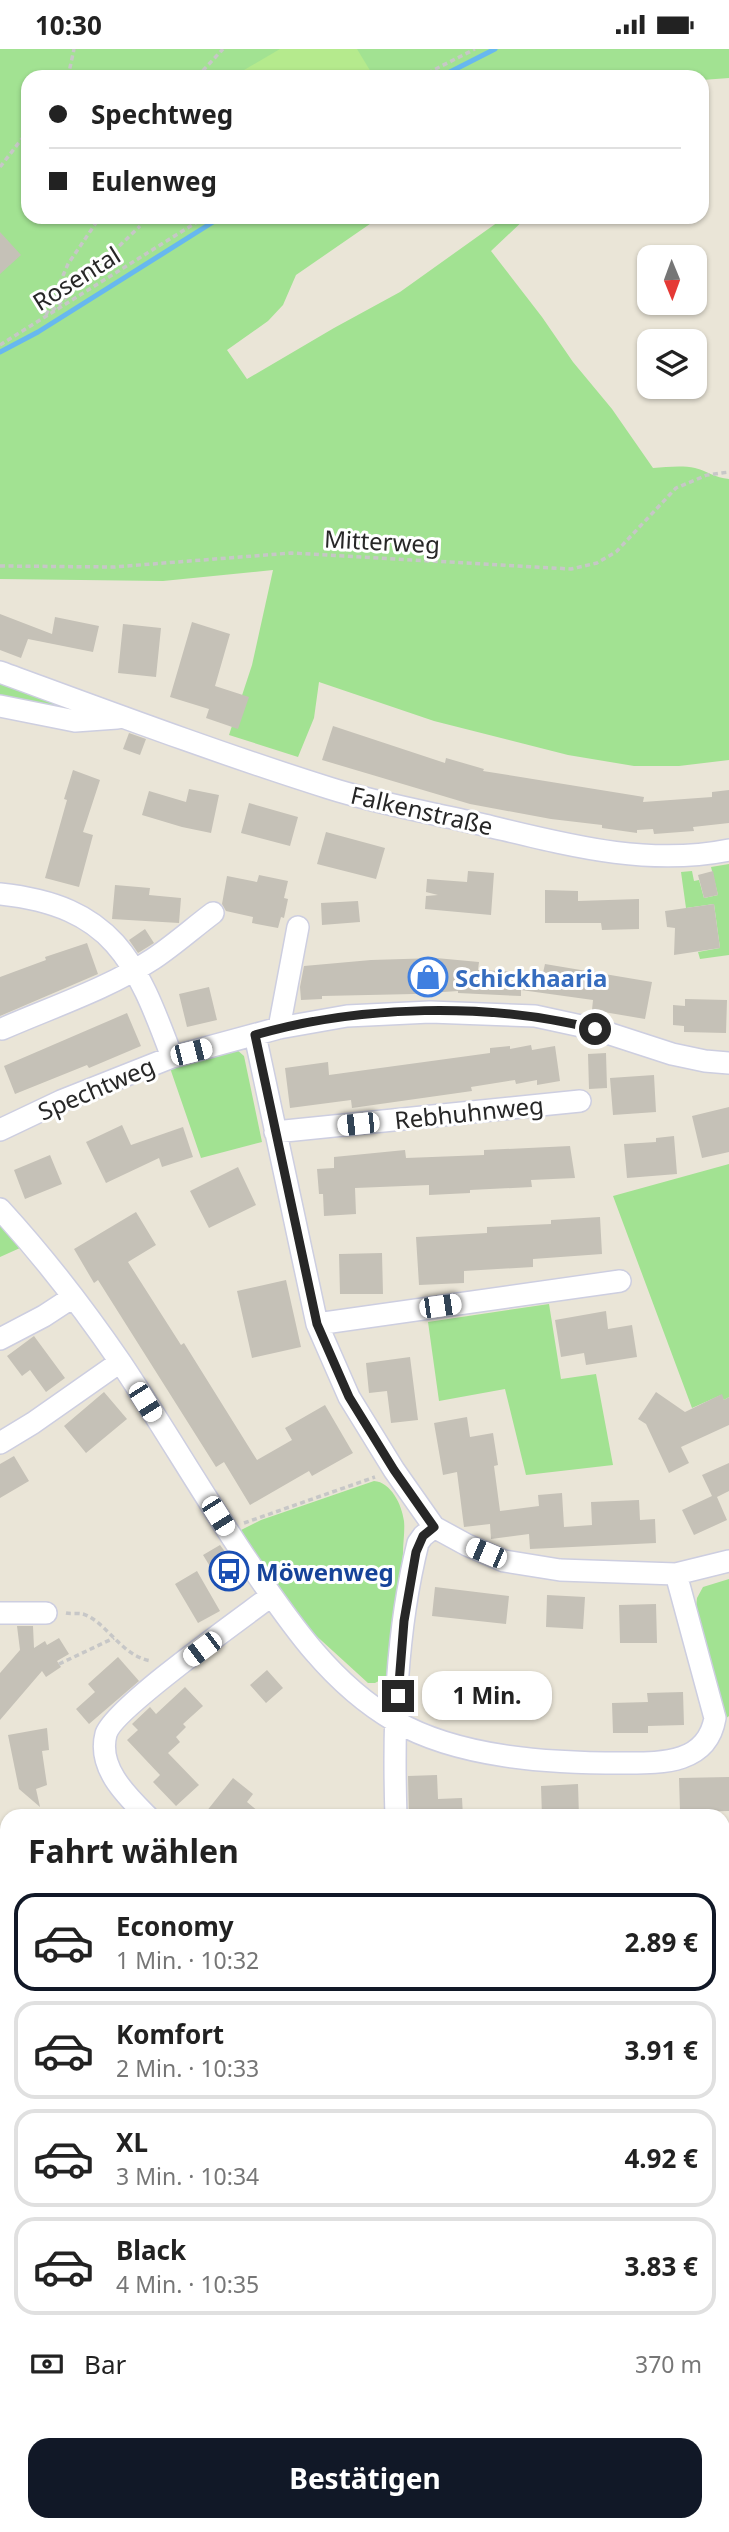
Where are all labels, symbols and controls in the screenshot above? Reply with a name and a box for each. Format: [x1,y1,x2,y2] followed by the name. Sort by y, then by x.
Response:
[35,7,102,43] text: 10:30
[91,96,233,132] text: Spechtweg
[91,163,217,199] text: Eulenweg
[26,238,126,318] street label: Rosental
[637,245,707,315] north arrow
[637,245,707,399] map controls
[637,329,707,399] button: layers
[323,521,441,561] street label: Mitterweg
[348,778,496,842] street label: Falkenstraße
[407,956,449,998] shop icon: Schickhaaria
[455,961,607,994] place label: Schickhaaria
[579,1013,611,1045] route start
[169,1037,214,1067] car
[33,1049,159,1127] street label: Spechtweg
[393,1088,545,1136] street label: Rebhuhnweg
[337,1111,380,1137] car
[418,1293,463,1319] car
[125,1379,166,1425] car
[198,1493,239,1539] car
[463,1535,510,1571] car
[208,1550,250,1592] bus stop icon: Möwenweg
[256,1555,394,1588] place label: Möwenweg
[179,1628,226,1670] car
[422,1671,552,1721] callout: 1 Min.
[452,1679,522,1711] text: 1 Min.
[382,1680,414,1712] route end
[28,1829,239,1872] text: Fahrt wählen
[116,1908,234,1944] text: Economy
[32,1911,95,1974] icon: car
[624,1924,698,1960] text: 2.89 €
[116,1944,259,1976] text: 1 Min. · 10:32
[116,2016,224,2052] text: Komfort
[32,2019,95,2082] icon: car
[624,2032,698,2068] text: 3.91 €
[116,2052,259,2084] text: 2 Min. · 10:33
[116,2124,148,2160] text: XL
[32,2127,95,2190] icon: car
[624,2140,698,2176] text: 4.92 €
[116,2160,259,2192] text: 3 Min. · 10:34
[116,2232,186,2268] text: Black
[32,2235,95,2298] icon: car
[624,2248,698,2284] text: 3.83 €
[116,2268,259,2300] text: 4 Min. · 10:35
[28,2345,66,2383] icon: cash
[84,2346,126,2382] text: Bar
[635,2348,702,2380] text: 370 m
[28,2438,702,2518] button: Bestätigen

